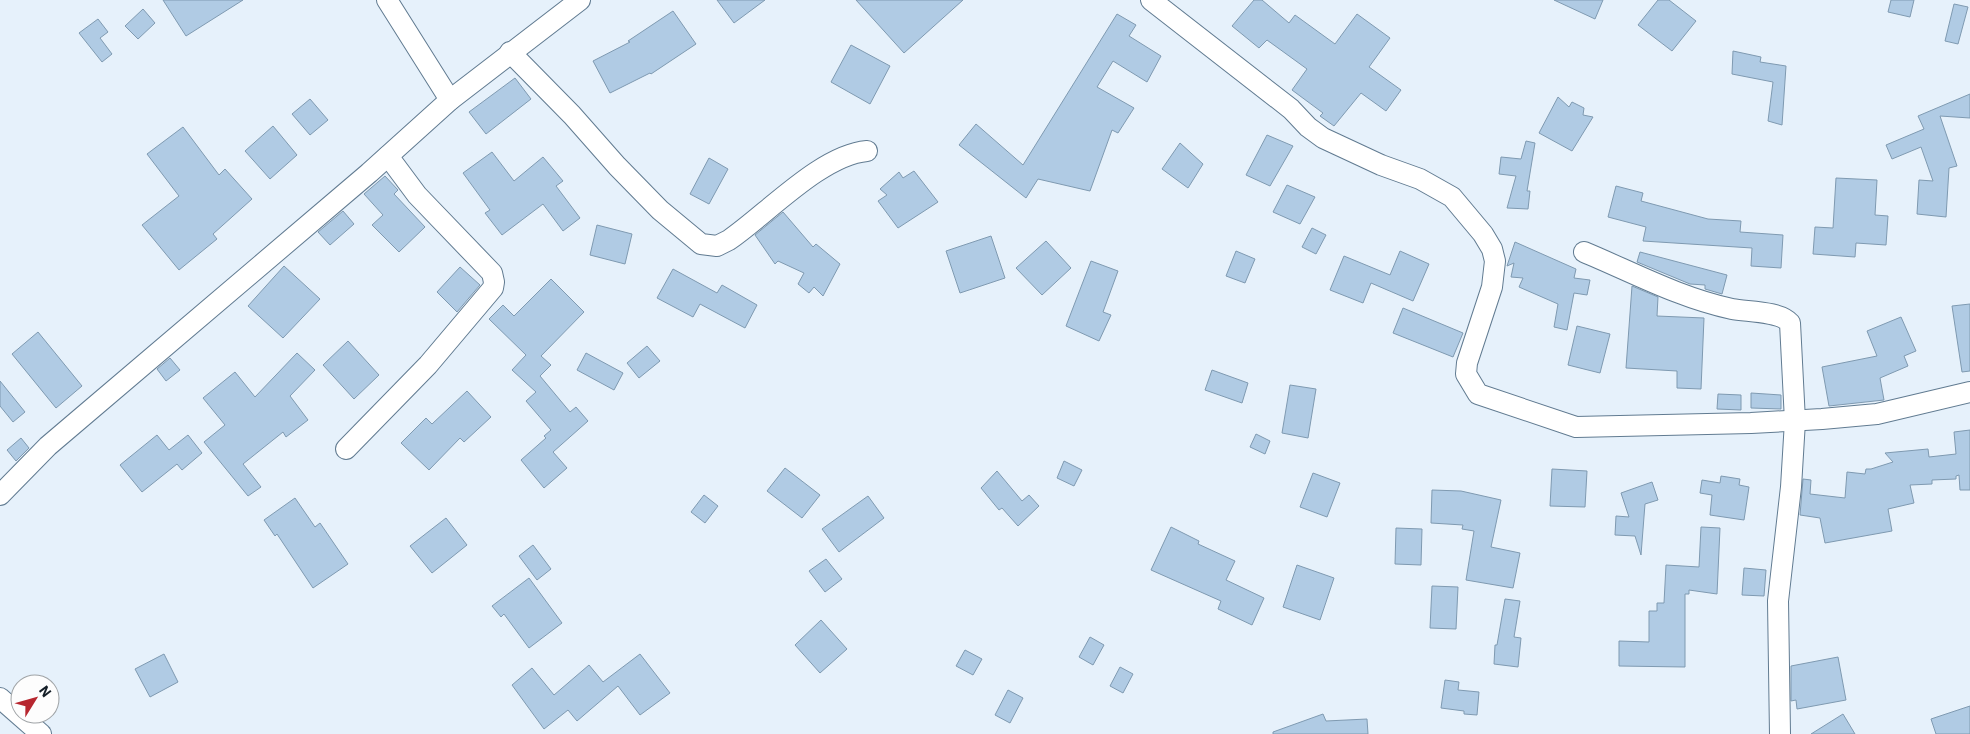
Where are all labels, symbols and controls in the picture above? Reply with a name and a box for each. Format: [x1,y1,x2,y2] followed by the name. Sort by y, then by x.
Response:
[10,674,60,724] north arrow
[35,682,56,701] text: N

